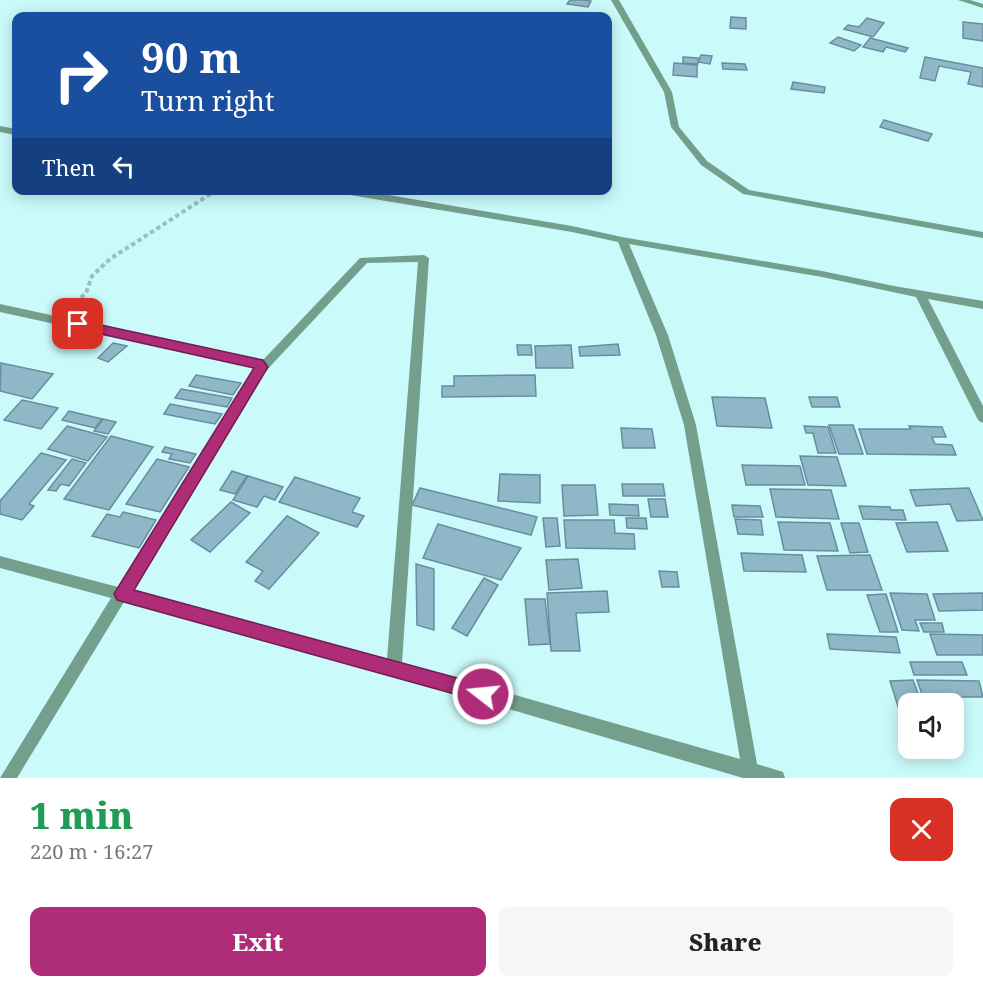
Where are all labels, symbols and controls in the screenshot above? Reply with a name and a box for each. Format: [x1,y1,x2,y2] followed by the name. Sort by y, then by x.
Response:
[141,28,241,85] text: 90 m
[42,36,120,114] icon: right
[141,82,274,119] text: Turn right
[107,150,140,183] icon: left
[42,152,95,182] text: Then
[52,298,103,349] pin
[61,307,94,340] icon: arrive
[451,662,515,726] position arrow
[898,693,964,759] map controls
[898,693,964,759] button: sound
[30,791,133,840] text: 1 min
[890,798,953,861] button: close
[30,838,153,865] text: 220 m · 16:27
[30,907,486,976] button: Exit
[498,907,953,976] button: Share

